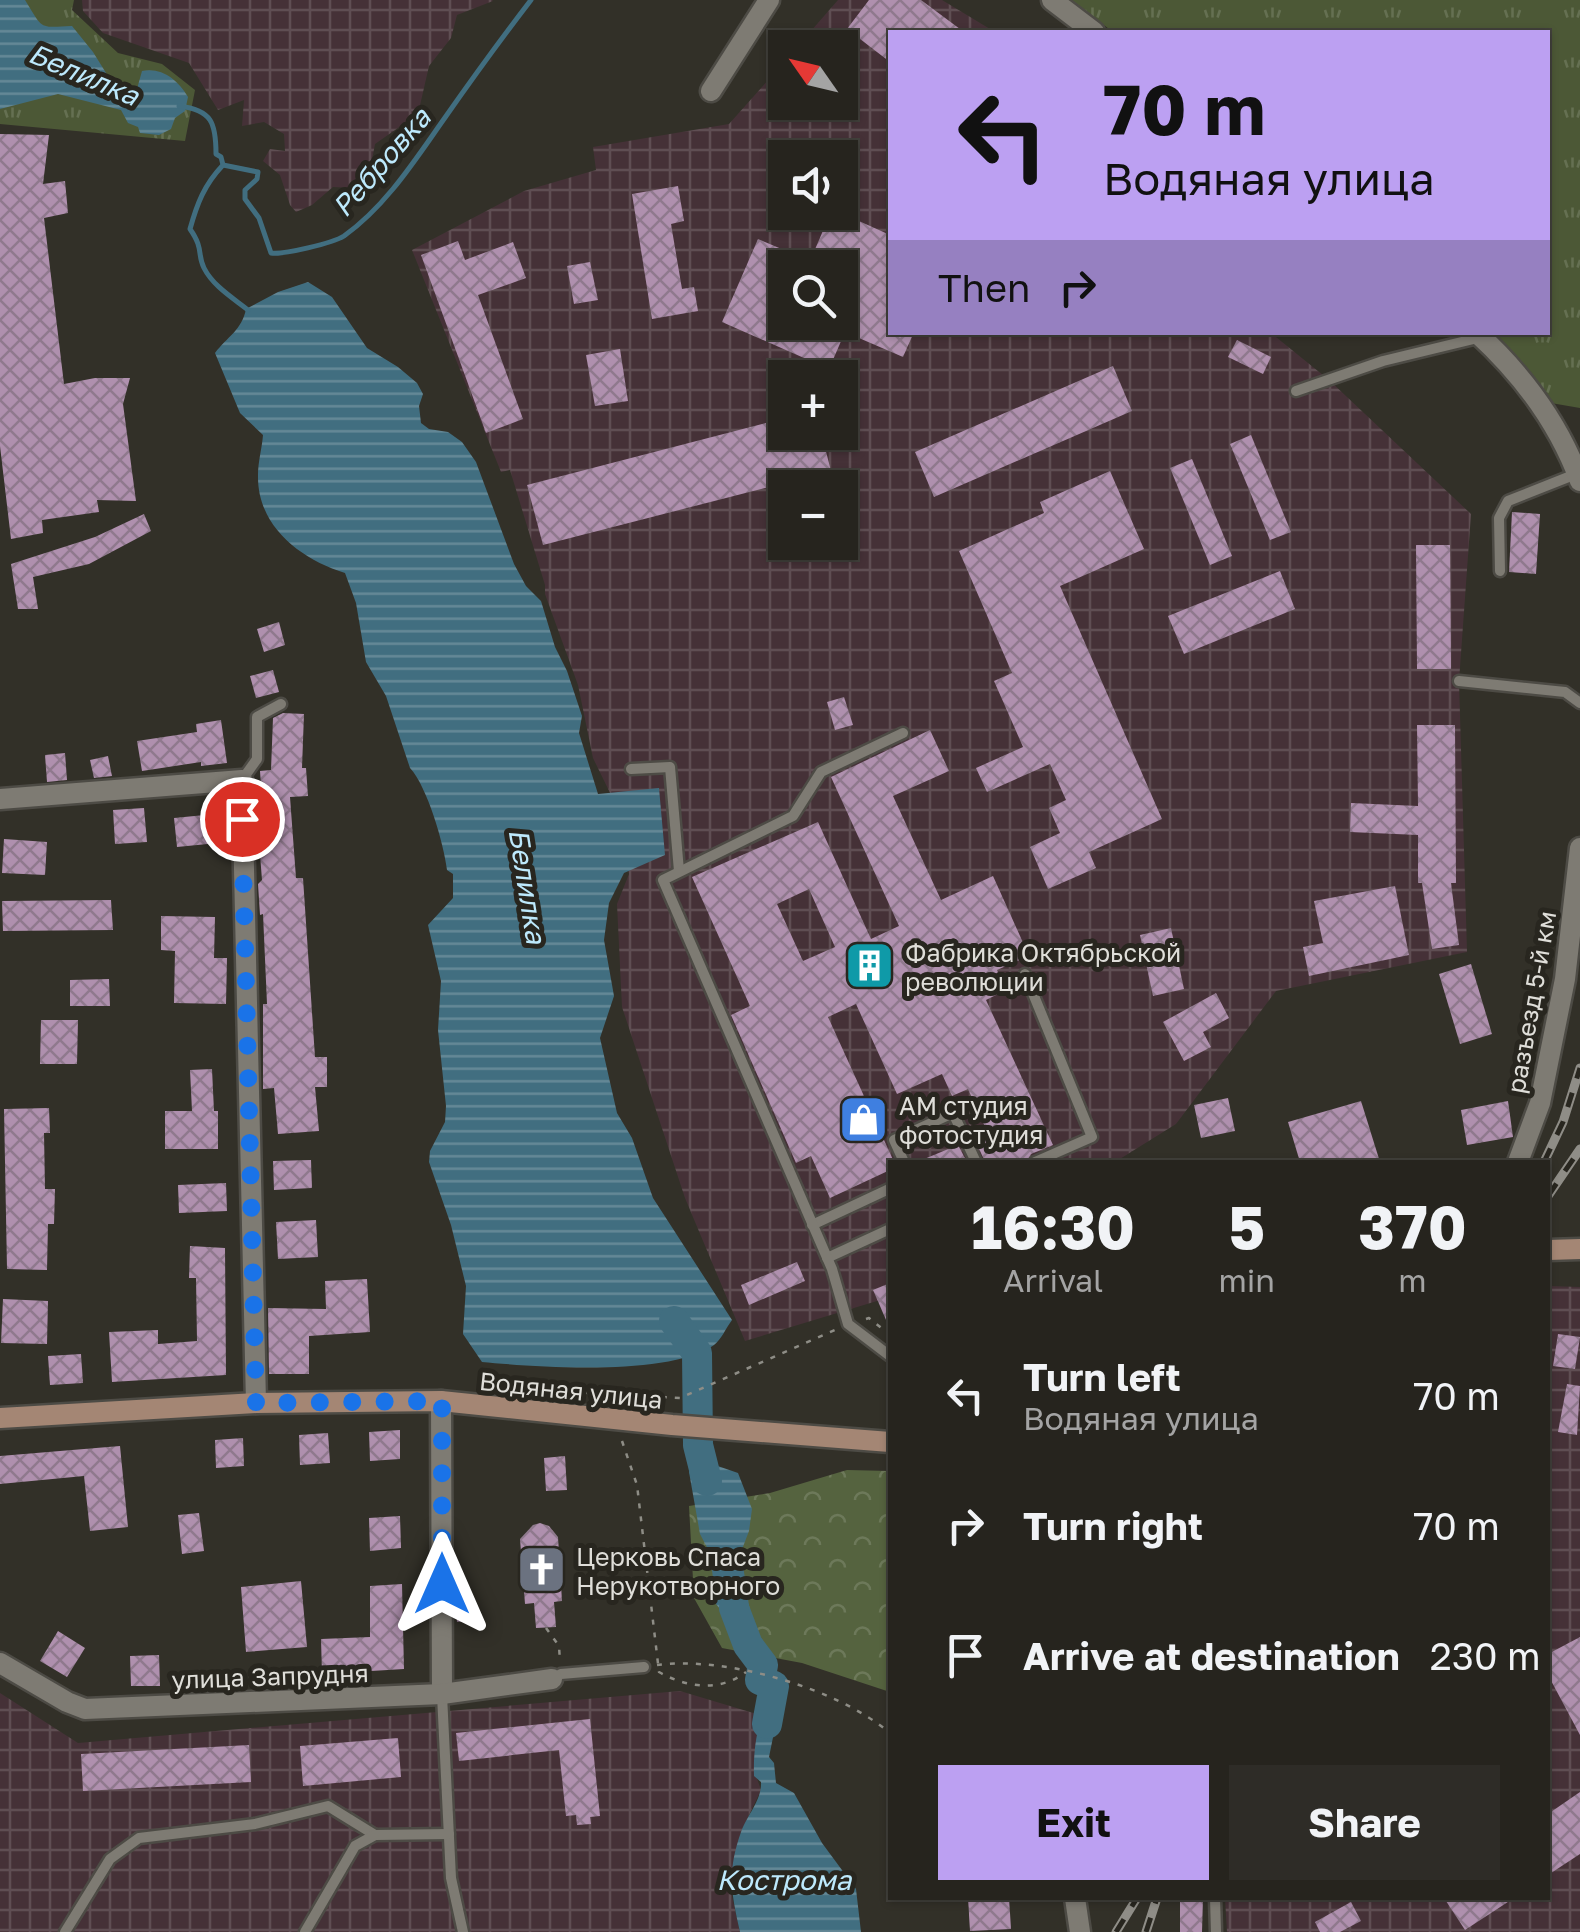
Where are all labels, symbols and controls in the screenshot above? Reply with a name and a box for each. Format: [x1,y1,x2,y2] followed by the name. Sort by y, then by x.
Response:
[768,30,858,120] north arrow
[768,30,858,560] map controls
[24,36,145,112] water label: Белилка
[1103,66,1265,150] text: 70 m
[938,70,1068,200] icon: left
[325,100,438,223] water label: Ребровка
[768,140,858,230] button: sound
[1103,151,1435,205] text: Водяная улица
[768,250,858,340] button: search
[1050,260,1105,315] icon: right
[938,265,1030,310] text: Then
[768,360,858,450] button: +
[768,470,858,560] button: −
[200,777,285,862] pin
[215,792,270,847] icon: arrive
[503,826,554,947] water label: Белилка
[1500,908,1562,1096] street label: разъезд 5-й км
[905,937,1181,997] place label: Фабрика Октябрьской революции
[844,940,896,992] building icon: Фабрика Октябрьской революции
[899,1090,1044,1150] place label: АМ студия фотостудия
[838,1093,890,1145] shop icon: АМ студия фотостудия
[971,1190,1135,1262] text: 16:30
[1228,1190,1265,1262] text: 5
[1358,1190,1467,1262] text: 370
[1003,1261,1103,1299] text: Arrival
[1218,1261,1275,1299] text: min
[1398,1261,1427,1299] text: m
[1023,1354,1181,1399] text: Turn left
[478,1365,664,1415] street label: Водяная улица
[938,1368,993,1423] icon: left
[1413,1373,1500,1418] text: 70 m
[1023,1399,1259,1437] text: Водяная улица
[938,1498,993,1553] icon: right
[1023,1503,1203,1548] text: Turn right
[1413,1503,1500,1548] text: 70 m
[390,1532,494,1636] position arrow
[576,1541,780,1601] place label: Церковь Спаса Нерукотворного
[515,1544,567,1596] church icon: Церковь Спаса Нерукотворного
[938,1628,993,1683] icon: arrive
[1023,1633,1400,1678] text: Arrive at destination
[1430,1633,1541,1678] text: 230 m
[171,1657,369,1695] street label: улица Запрудня
[938,1765,1209,1880] button: Exit
[1229,1765,1500,1880] button: Share
[717,1863,853,1896] water label: Кострома

